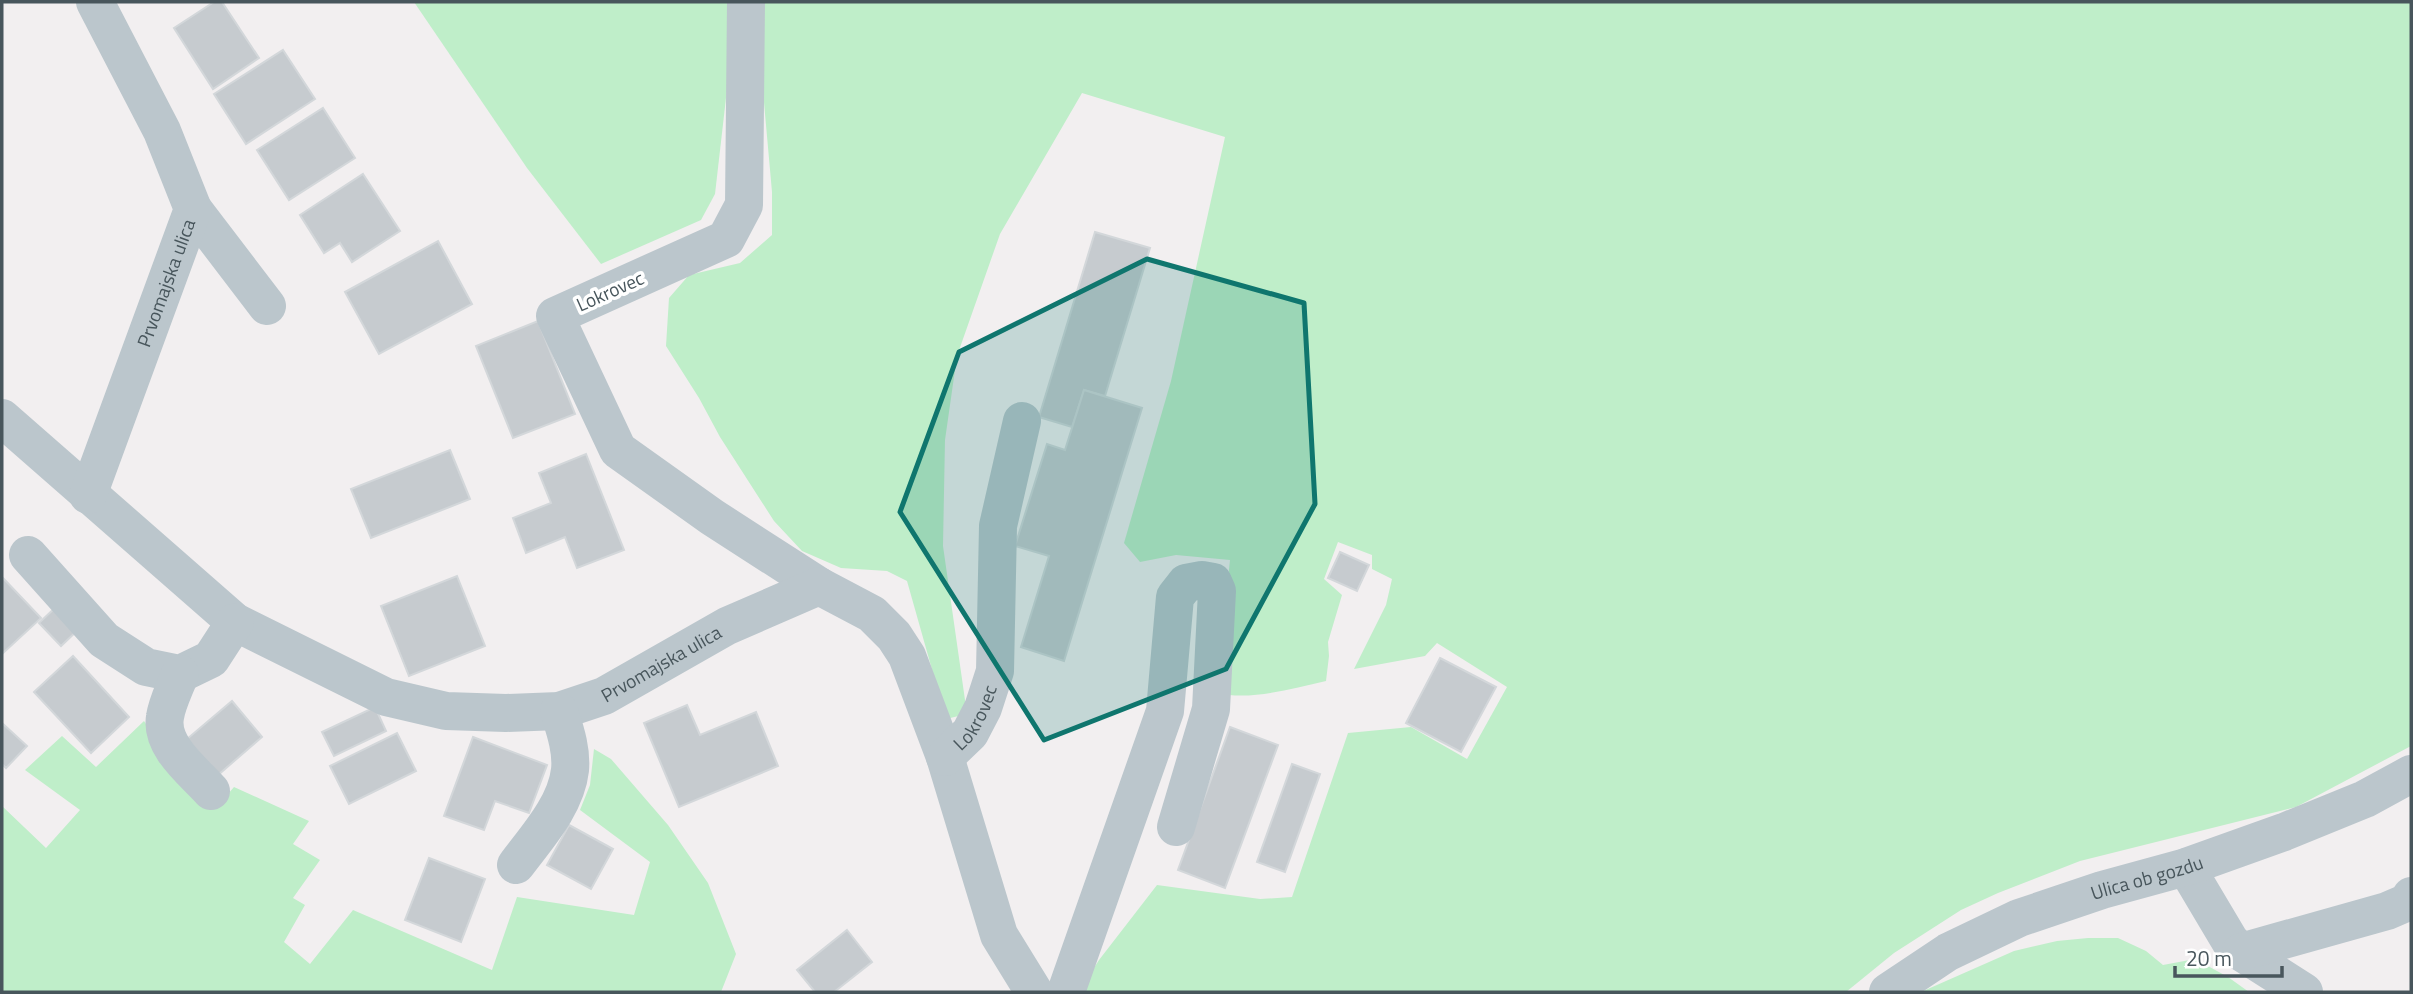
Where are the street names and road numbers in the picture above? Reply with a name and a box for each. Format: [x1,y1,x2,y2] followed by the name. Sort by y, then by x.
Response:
[129,214,202,351] street label: Prvomajska ulica
[571,263,648,318] street label: Lokrovec
[595,617,727,709] street label: Prvomajska ulica
[946,681,1004,756] street label: Lokrovec
[2087,847,2207,907] street label: Ulica ob gozdu

